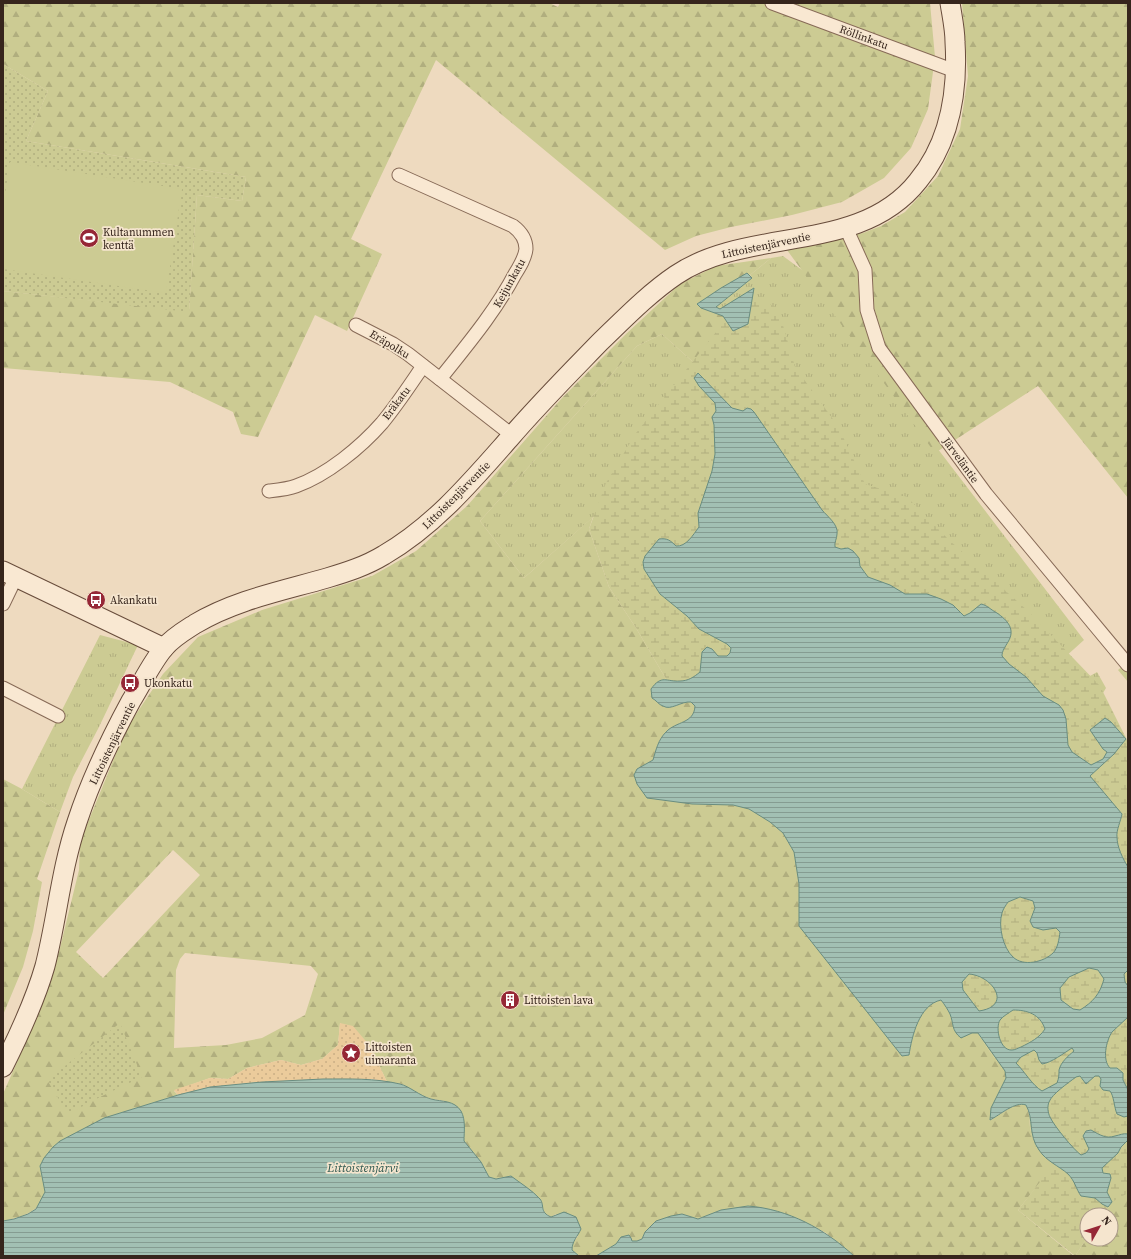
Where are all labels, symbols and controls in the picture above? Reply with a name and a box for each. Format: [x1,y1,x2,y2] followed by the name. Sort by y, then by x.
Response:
[837,22,891,53] street label: Röllinkatu
[103,225,174,253] place label: Kultanummen kenttä
[78,227,100,249] sports icon: Kultanummen kenttä
[720,229,812,262] street label: Littoistenjärventie
[490,256,529,310] street label: Keijunkatu
[367,327,413,363] street label: Eräpolku
[379,383,414,423] street label: Eräkatu
[938,434,982,486] street label: Järveläntie
[419,458,494,533] street label: Littoistenjärventie
[85,589,107,611] bus stop icon: Akankatu
[110,593,158,608] place label: Akankatu
[119,672,141,694] bus stop icon: Ukonkatu
[144,676,193,691] place label: Ukonkatu
[86,699,139,787] street label: Littoistenjärventie
[499,989,521,1011] building icon: Littoisten lava
[524,993,594,1008] place label: Littoisten lava
[365,1040,416,1068] place label: Littoisten uimaranta
[340,1042,362,1064] place icon: Littoisten uimaranta
[326,1160,399,1176] water label: Littoistenjärvi
[1079,1207,1119,1247] north arrow
[1098,1213,1115,1229] text: N

